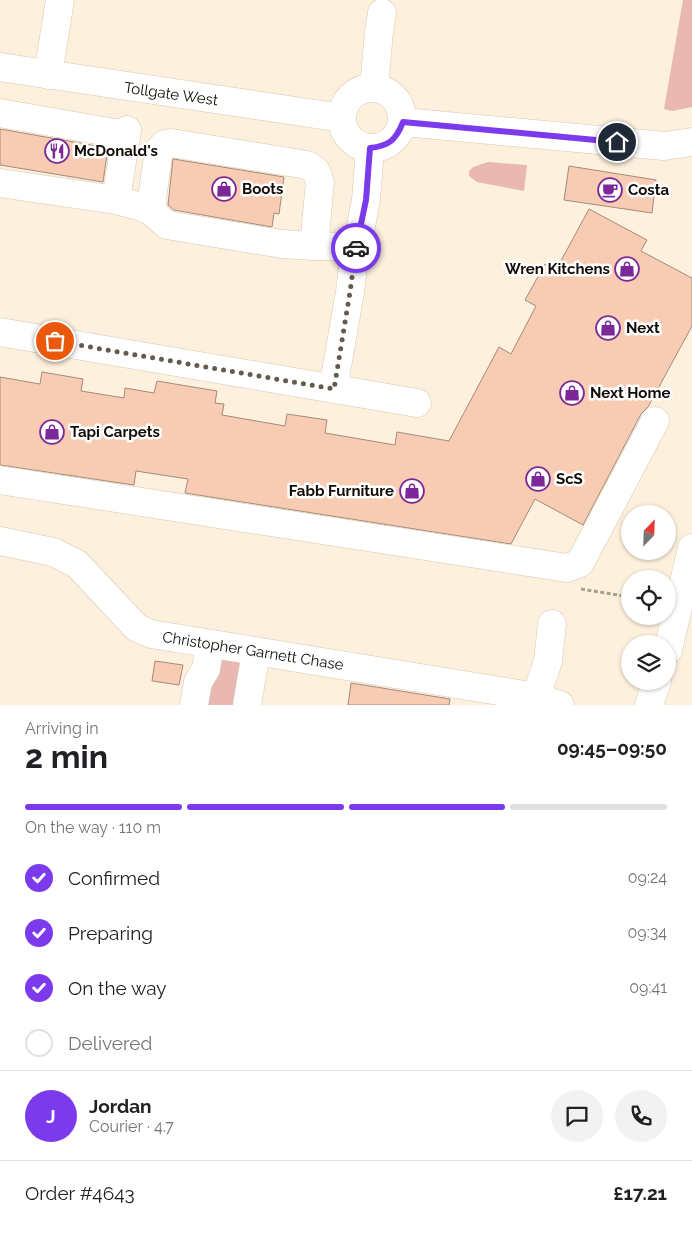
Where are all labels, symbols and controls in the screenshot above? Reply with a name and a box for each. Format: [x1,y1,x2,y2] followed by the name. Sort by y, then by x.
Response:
[123,78,219,110] street label: Tollgate West
[596,121,638,163] pin
[603,128,631,156] icon: home
[44,138,70,164] restaurant icon: McDonald's
[74,142,158,160] place label: McDonald's
[211,176,237,202] shop icon: Boots
[597,177,623,203] cafe icon: Costa
[242,180,283,198] place label: Boots
[628,181,669,199] place label: Costa
[331,223,381,273] courier
[342,234,370,262] icon: car
[614,256,640,282] shop icon: Wren Kitchens
[505,260,610,278] place label: Wren Kitchens
[595,315,621,341] shop icon: Next
[626,319,660,337] place label: Next
[34,320,76,362] pin
[41,327,69,355] icon: bag
[559,380,585,406] shop icon: Next Home
[590,384,670,402] place label: Next Home
[39,419,65,445] shop icon: Tapi Carpets
[70,423,160,441] place label: Tapi Carpets
[525,466,551,492] shop icon: ScS
[556,470,583,488] place label: ScS
[399,478,425,504] shop icon: Fabb Furniture
[289,482,394,500] place label: Fabb Furniture
[621,505,676,560] north arrow
[621,505,676,690] map controls
[621,570,676,625] button: locate
[161,628,345,674] street label: Christopher Garnett Chase
[621,635,676,690] button: layers
[25,719,99,738] text: Arriving in
[557,737,667,759] text: 09:45–09:50
[25,738,108,775] text: 2 min
[25,818,161,837] text: On the way · 110 m
[25,864,53,892] icon: check
[68,867,160,889] text: Confirmed
[628,868,667,887] text: 09:24
[25,919,53,947] icon: check
[68,922,153,944] text: Preparing
[628,923,667,942] text: 09:34
[25,974,53,1002] icon: check
[68,977,167,999] text: On the way
[629,978,667,997] text: 09:41
[68,1032,152,1054] text: Delivered
[551,1090,603,1142] button: chat
[615,1090,667,1142] button: phone
[89,1095,152,1117] text: Jordan
[46,1105,56,1127] text: J
[89,1117,174,1136] text: Courier · 4.7
[25,1182,135,1204] text: Order #4643
[613,1182,667,1204] text: £17.21

